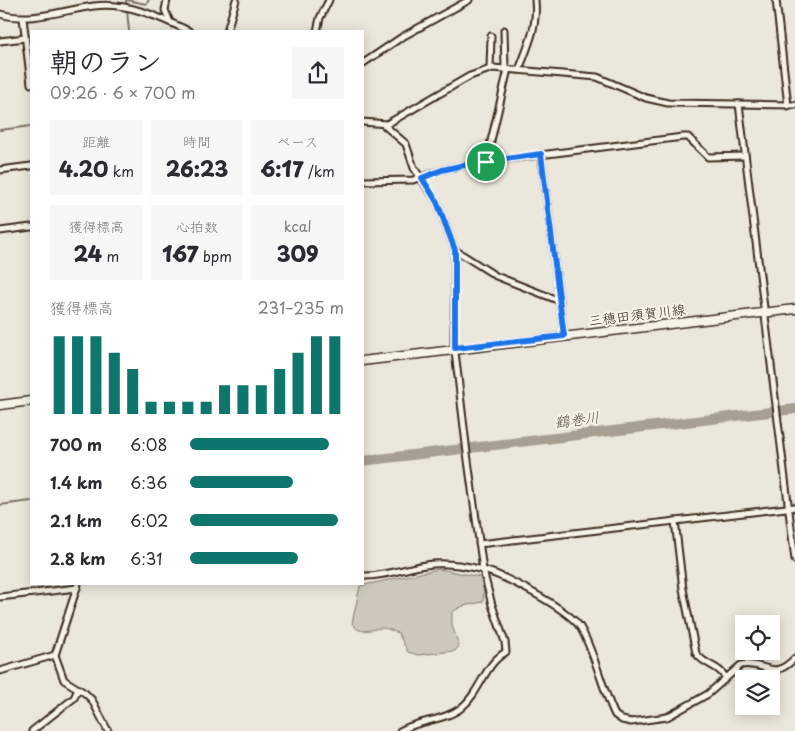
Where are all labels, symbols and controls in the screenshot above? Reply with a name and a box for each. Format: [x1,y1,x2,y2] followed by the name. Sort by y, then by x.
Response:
[50,39,162,82] text: 朝のラン
[292,47,344,99] button: share
[50,80,196,104] text: 09:26 · 6 × 700 m
[82,131,110,152] text: 距離
[183,131,211,152] text: 時間
[277,131,318,152] text: ペース
[465,141,507,183] pin
[472,148,500,176] icon: arrive
[59,152,108,184] text: 4.20
[166,152,228,184] text: 26:23
[261,152,303,184] text: 6:17
[108,161,134,182] text: km
[303,161,335,182] text: /km
[68,216,124,237] text: 獲得標高
[176,216,218,237] text: 心拍数
[284,216,312,237] text: kcal
[73,237,102,269] text: 24
[162,237,198,269] text: 167
[277,237,319,269] text: 309
[102,246,119,267] text: m
[198,246,232,267] text: bpm
[50,295,114,319] text: 獲得標高
[257,295,344,319] text: 231–235 m
[587,298,687,331] street label: 三穂田須賀川線
[553,404,601,433] water label: 鶴巻川
[50,432,102,456] text: 700 m
[130,432,167,456] text: 6:08
[50,470,102,494] text: 1.4 km
[130,470,168,494] text: 6:36
[50,508,102,532] text: 2.1 km
[130,508,168,532] text: 6:02
[50,546,105,570] text: 2.8 km
[130,546,163,570] text: 6:31
[735,615,780,715] map controls
[735,615,780,660] button: locate
[735,670,780,715] button: layers

